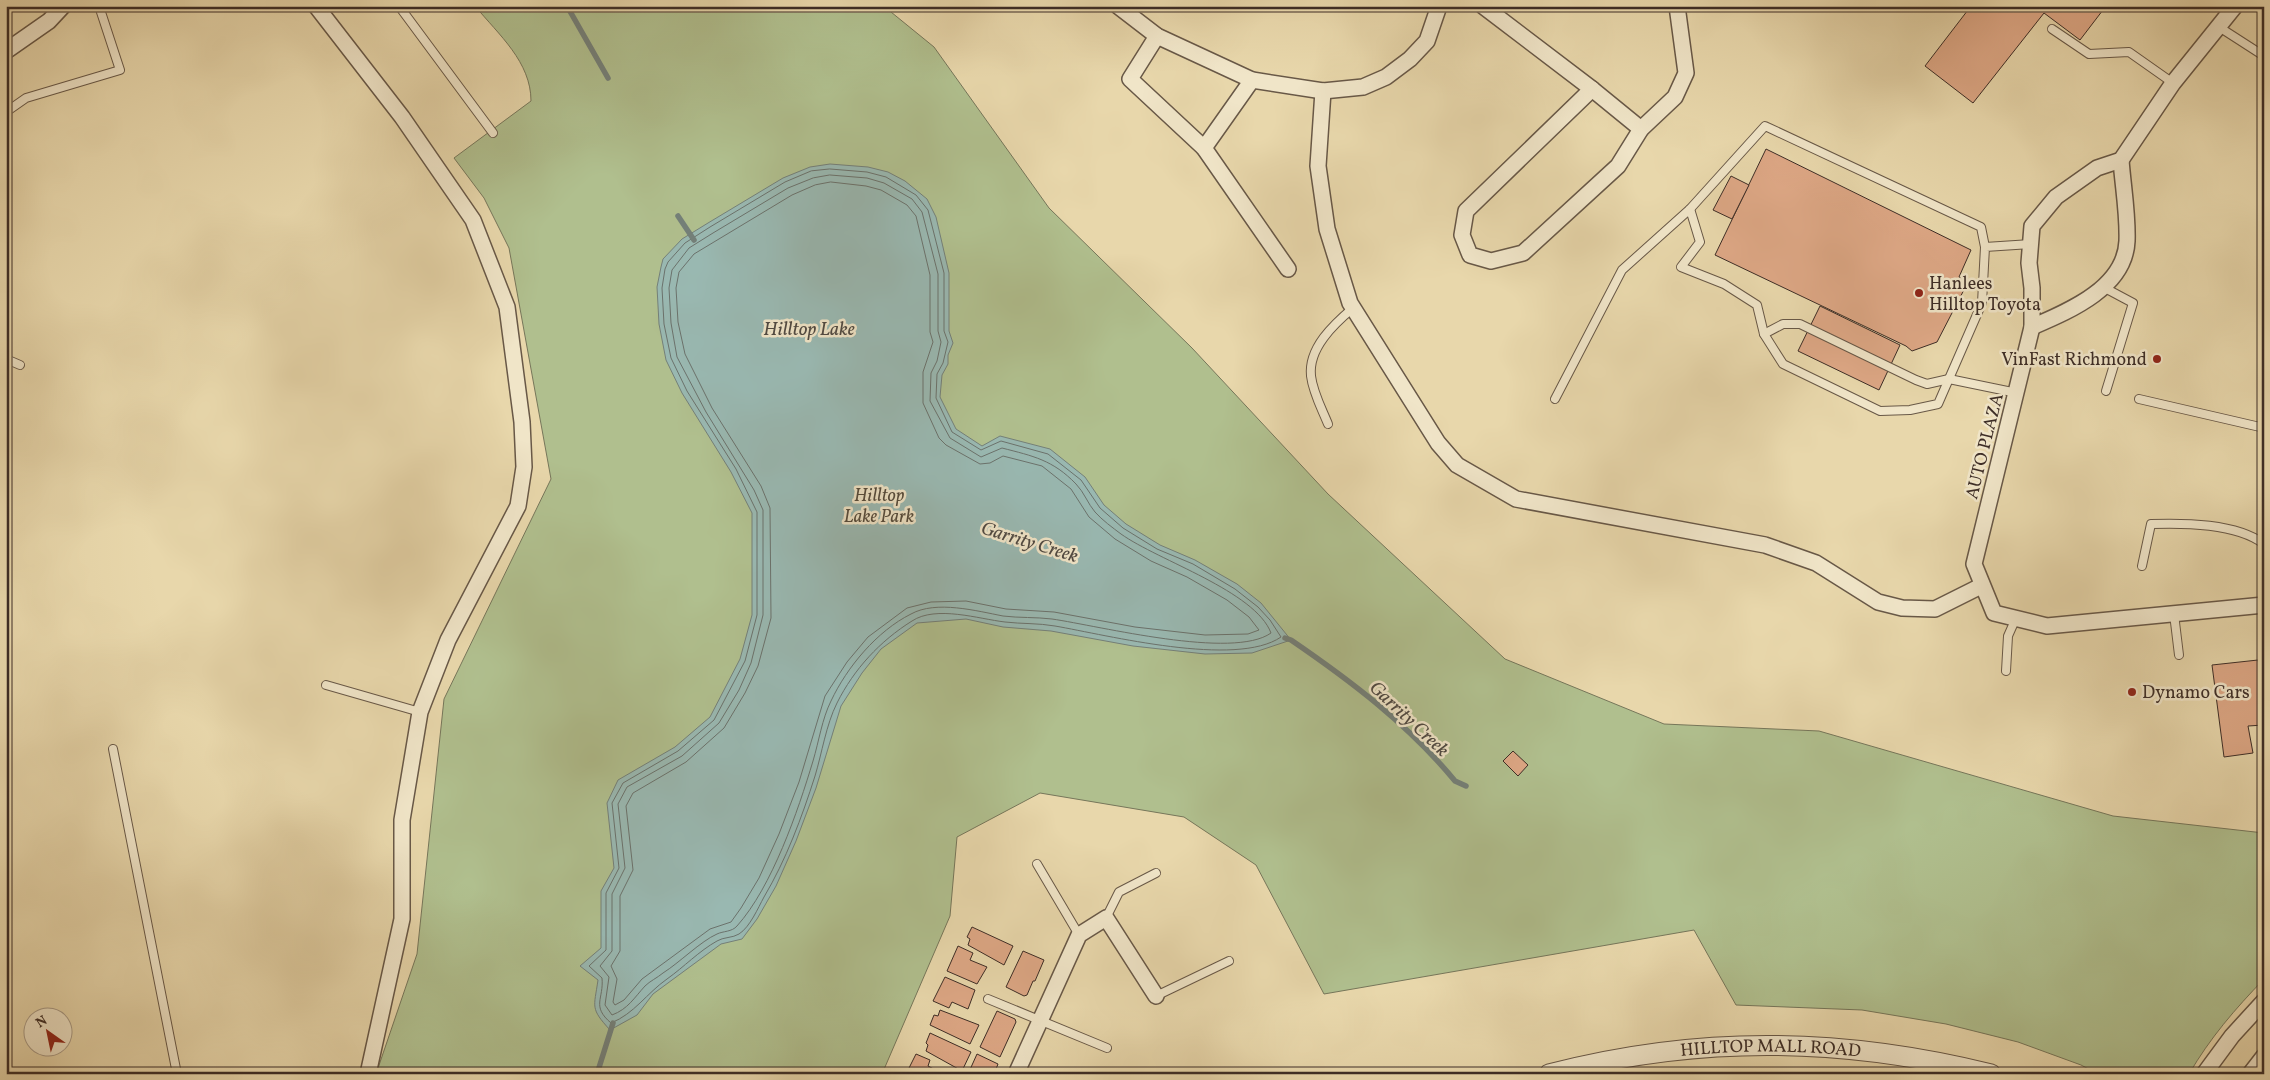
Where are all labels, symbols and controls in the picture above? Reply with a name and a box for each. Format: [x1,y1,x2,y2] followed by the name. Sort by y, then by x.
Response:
[1929,272,2041,318] place label: Hanlees Hilltop Toyota
[1913,287,1925,299] marker: Hanlees Hilltop Toyota
[763,317,855,343] water label: Hilltop Lake
[2001,348,2147,373] place label: VinFast Richmond
[2151,353,2163,365] marker: VinFast Richmond
[1960,390,2011,502] street label: AUTO PLAZA
[844,484,914,530] park label: Hilltop Lake Park
[978,516,1081,570] water label: Garrity Creek
[1363,676,1454,763] water label: Garrity Creek
[2142,681,2250,706] place label: Dynamo Cars
[2126,686,2138,698] marker: Dynamo Cars
[22,1008,72,1058] north arrow
[32,1012,51,1033] text: N
[1679,1034,1862,1065] street label: HILLTOP MALL ROAD

